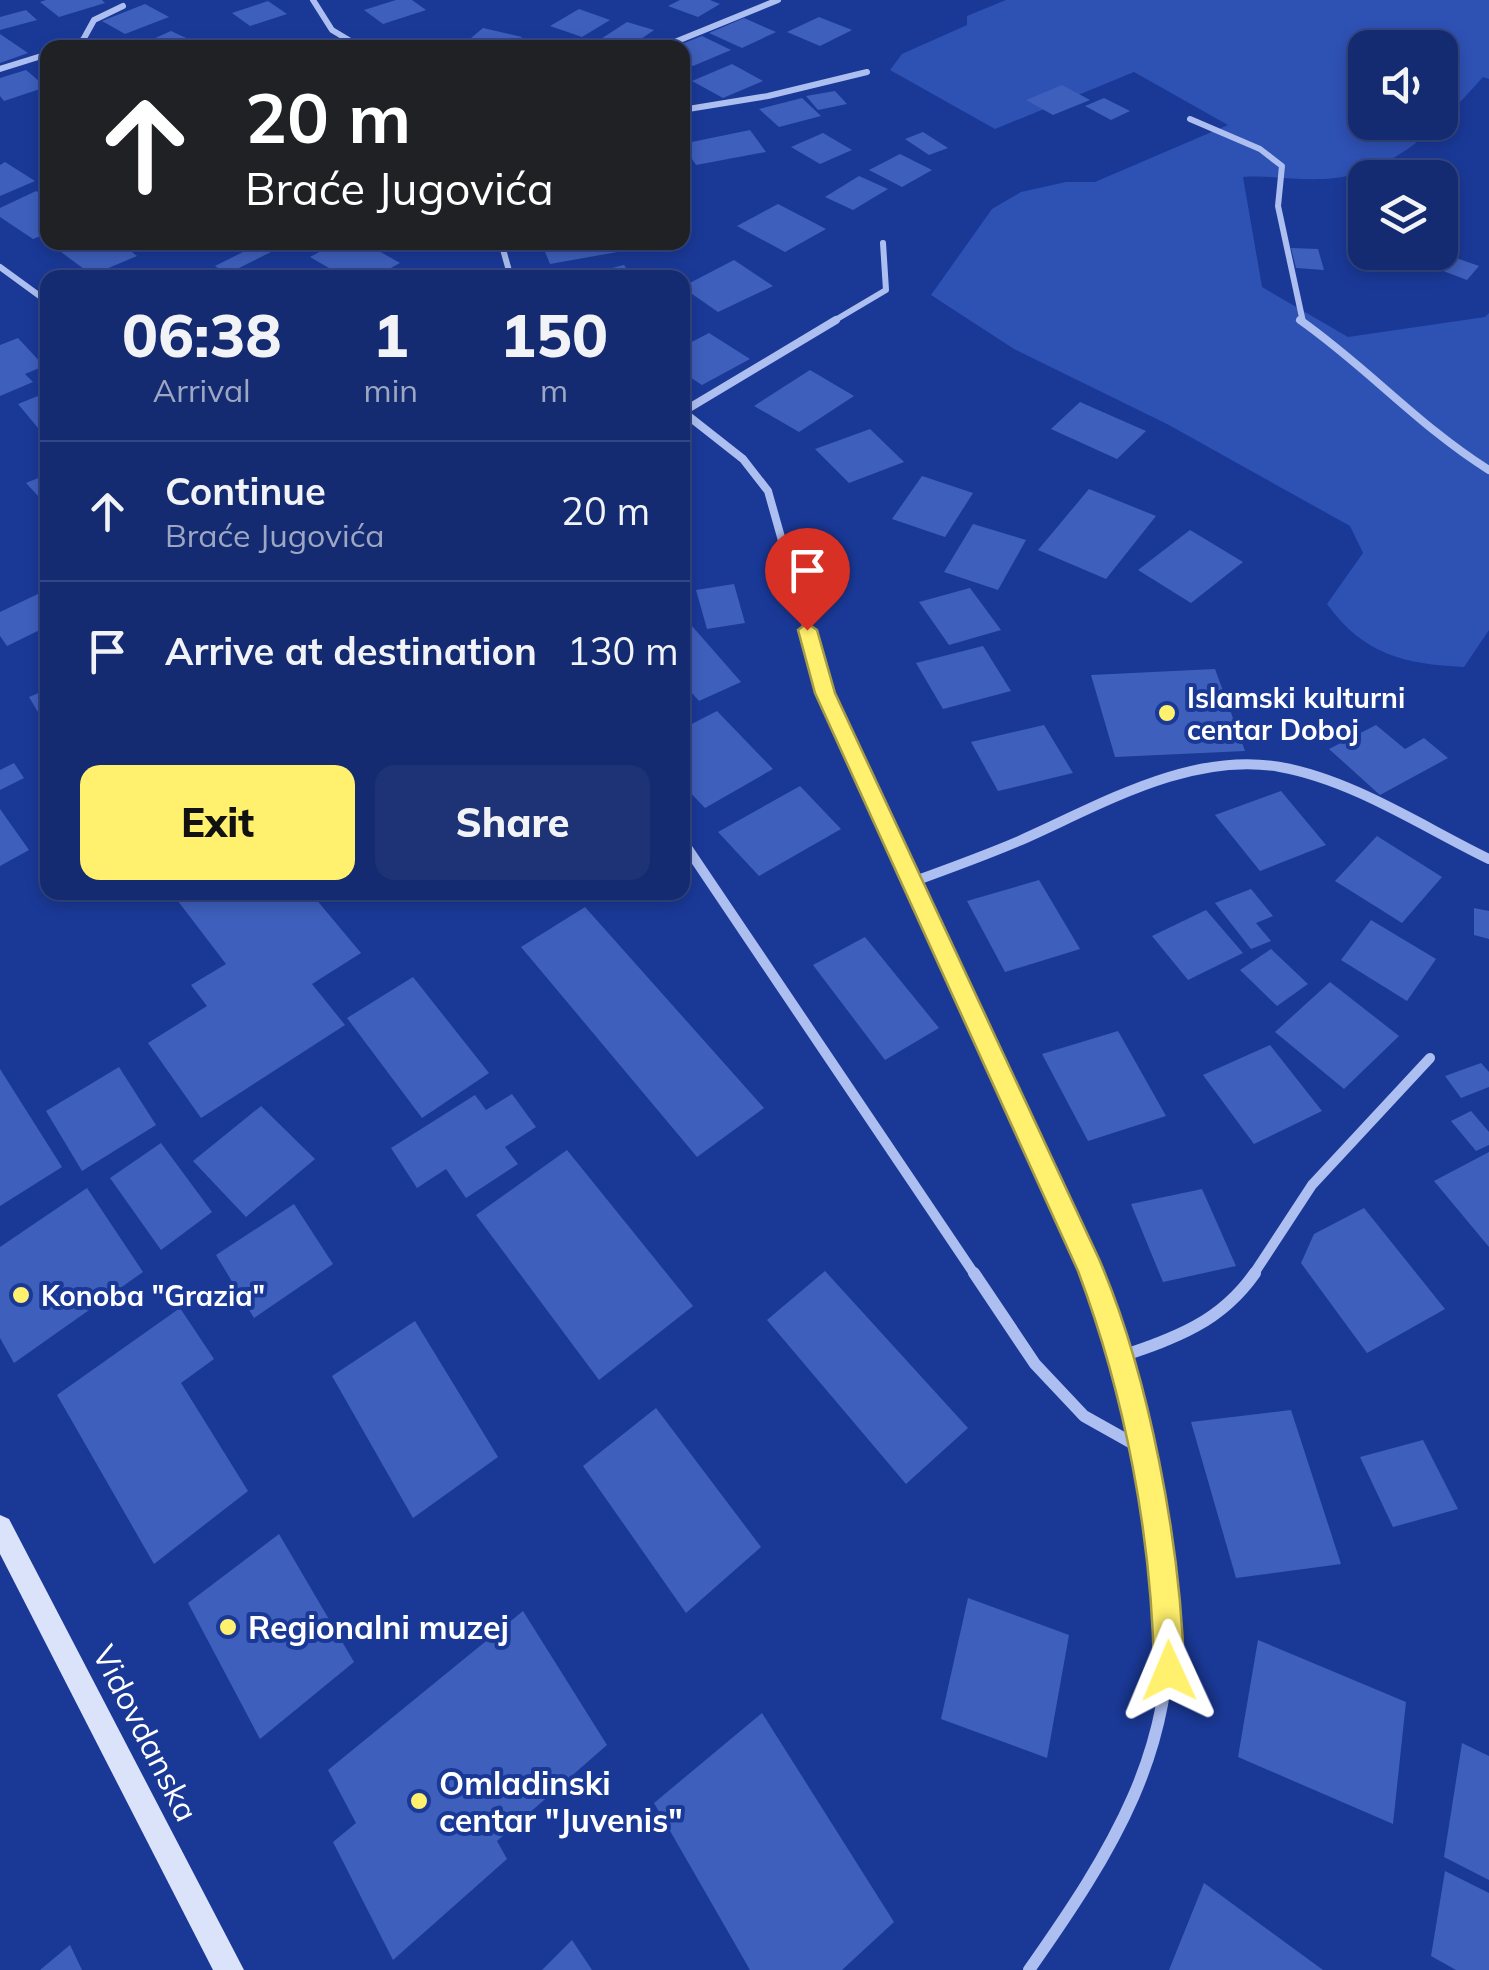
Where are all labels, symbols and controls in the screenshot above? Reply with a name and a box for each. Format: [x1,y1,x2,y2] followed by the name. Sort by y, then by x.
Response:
[1348,30,1458,270] map controls
[1348,30,1458,140] button: sound
[245,73,411,161] text: 20 m
[80,80,210,210] icon: ahead
[245,160,554,216] text: Braće Jugovića
[1348,160,1458,270] button: layers
[122,297,282,372] text: 06:38
[373,297,409,372] text: 1
[500,297,608,372] text: 150
[153,370,251,410] text: Arrival
[364,370,418,410] text: min
[540,370,568,410] text: m
[165,467,326,515] text: Continue
[80,484,135,539] icon: ahead
[561,487,650,535] text: 20 m
[165,515,385,555] text: Braće Jugovića
[765,528,850,631] pin
[780,543,835,598] icon: arrive
[80,624,135,679] icon: arrive
[165,627,537,675] text: Arrive at destination
[567,627,679,675] text: 130 m
[1187,680,1405,747] place label: Islamski kulturni centar Doboj
[1156,702,1178,724] marker: Islamski kulturni centar Doboj
[80,765,355,880] button: Exit
[375,765,650,880] button: Share
[41,1278,265,1313] place label: Konoba "Grazia"
[10,1284,32,1306] marker: Konoba "Grazia"
[248,1607,509,1647] place label: Regionalni muzej
[217,1616,239,1638] marker: Regionalni muzej
[1117,1619,1221,1723] position arrow
[84,1638,208,1828] street label: Vidovdanska
[439,1763,683,1840] place label: Omladinski centar "Juvenis"
[408,1790,430,1812] marker: Omladinski centar "Juvenis"

